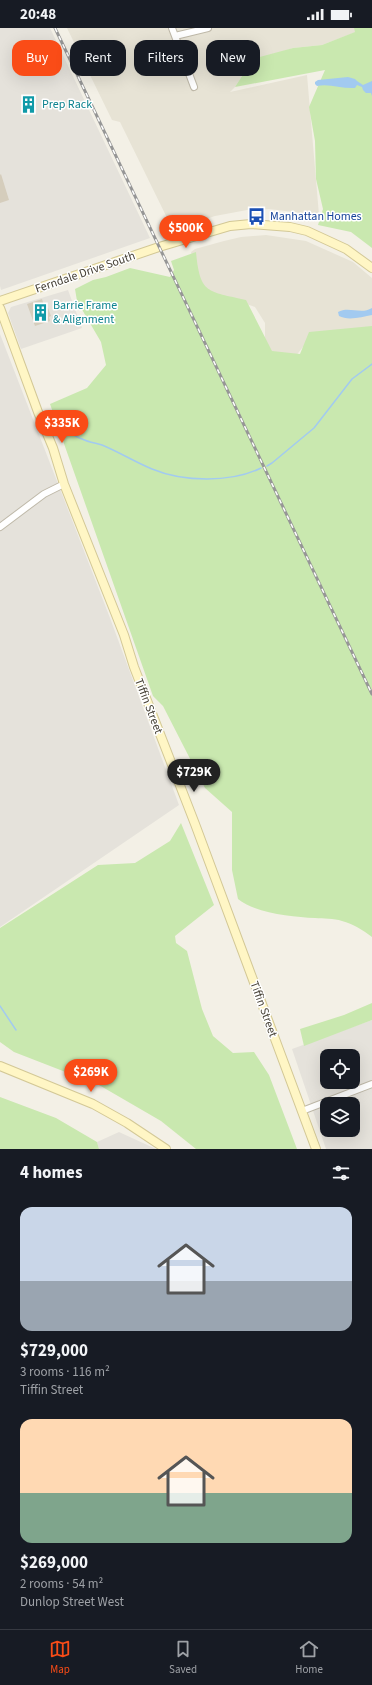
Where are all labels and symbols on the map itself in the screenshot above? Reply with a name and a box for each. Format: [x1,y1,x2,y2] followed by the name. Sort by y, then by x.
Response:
[19,94,39,114] building icon: Prep Rack
[42,96,92,113] place label: Prep Rack
[247,206,267,226] bus stop icon: Manhattan Homes
[270,208,362,225] place label: Manhattan Homes
[158,215,214,249] pin: $500K
[33,247,138,298] street label: Ferndale Drive South
[53,297,117,328] place label: Barrie Frame & Alignment
[30,302,50,322] building icon: Barrie Frame & Alignment
[34,410,90,444] pin: $335K
[130,676,167,736] street label: Tiffin Street
[166,759,222,793] pin: $729K
[246,979,281,1039] street label: Tiffin Street
[63,1059,119,1093] pin: $269K

